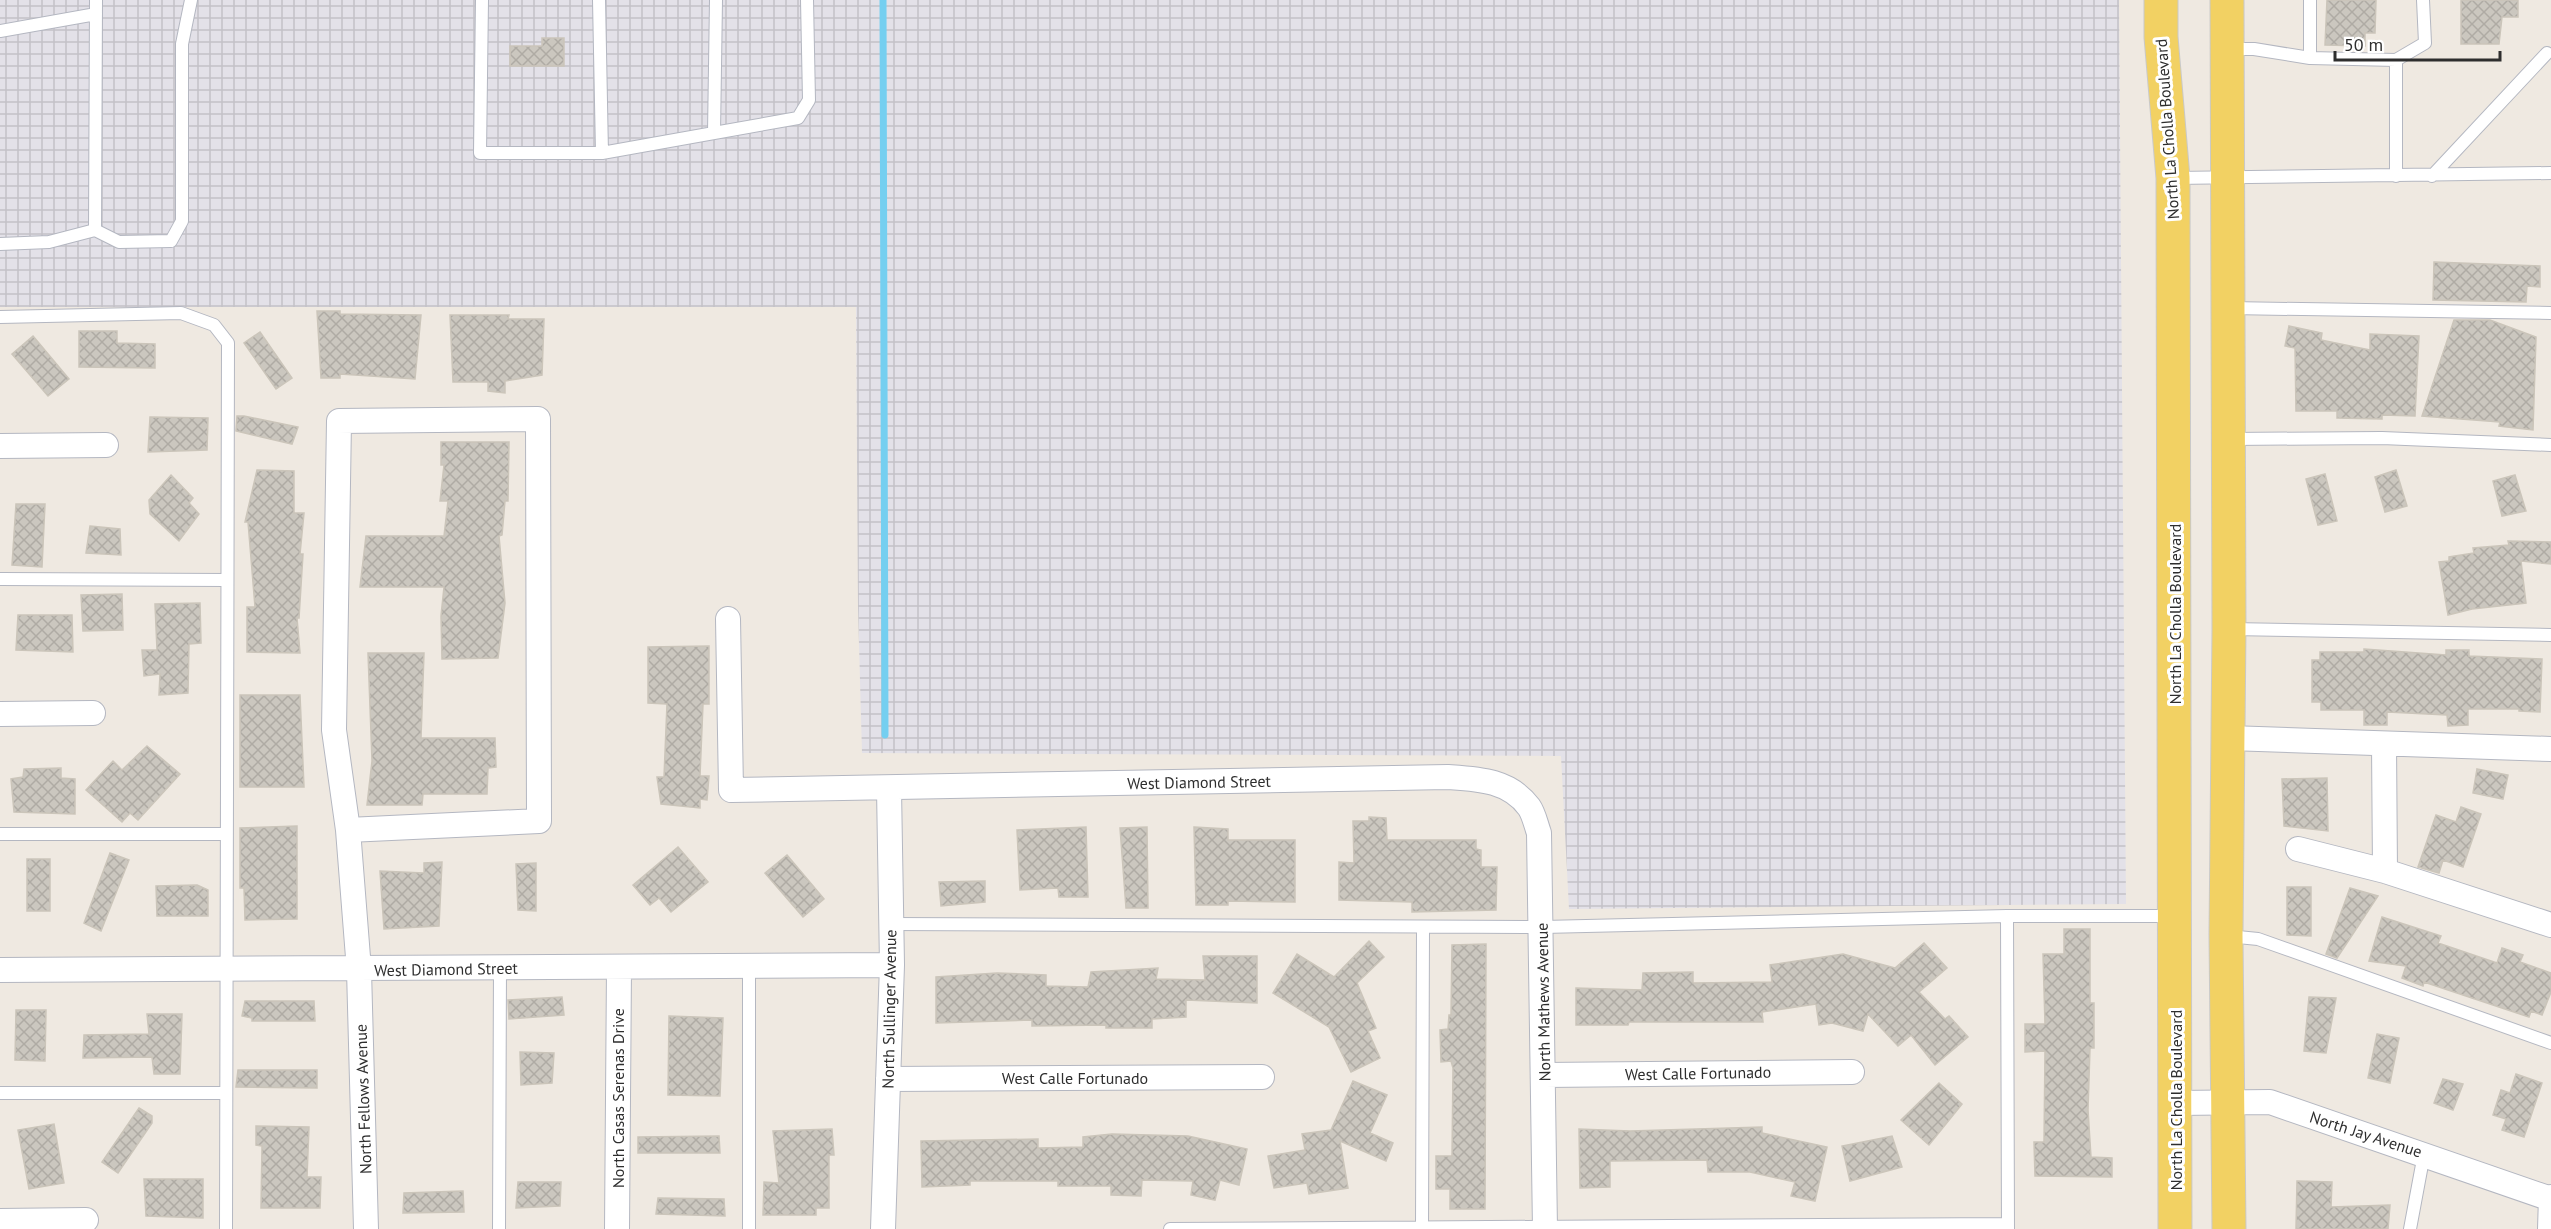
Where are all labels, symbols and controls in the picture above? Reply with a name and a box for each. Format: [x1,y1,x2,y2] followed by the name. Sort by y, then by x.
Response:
[2335,24,2500,62] scale bar
[2344,33,2383,56] text: 50 m
[2151,38,2183,220] street label: North La Cholla Boulevard
[2165,524,2185,704] street label: North La Cholla Boulevard
[1127,771,1272,793] street label: West Diamond Street
[1532,923,1554,1081] street label: North Mathews Avenue
[878,929,900,1089] street label: North Sullinger Avenue
[374,958,519,980] street label: West Diamond Street
[608,1008,628,1188] street label: North Casas Serenas Drive
[2166,1010,2186,1190] street label: North La Cholla Boulevard
[350,1024,376,1174] street label: North Fellows Avenue
[1625,1062,1771,1084] street label: West Calle Fortunado
[1002,1068,1148,1088] street label: West Calle Fortunado
[2307,1106,2425,1162] street label: North Jay Avenue

